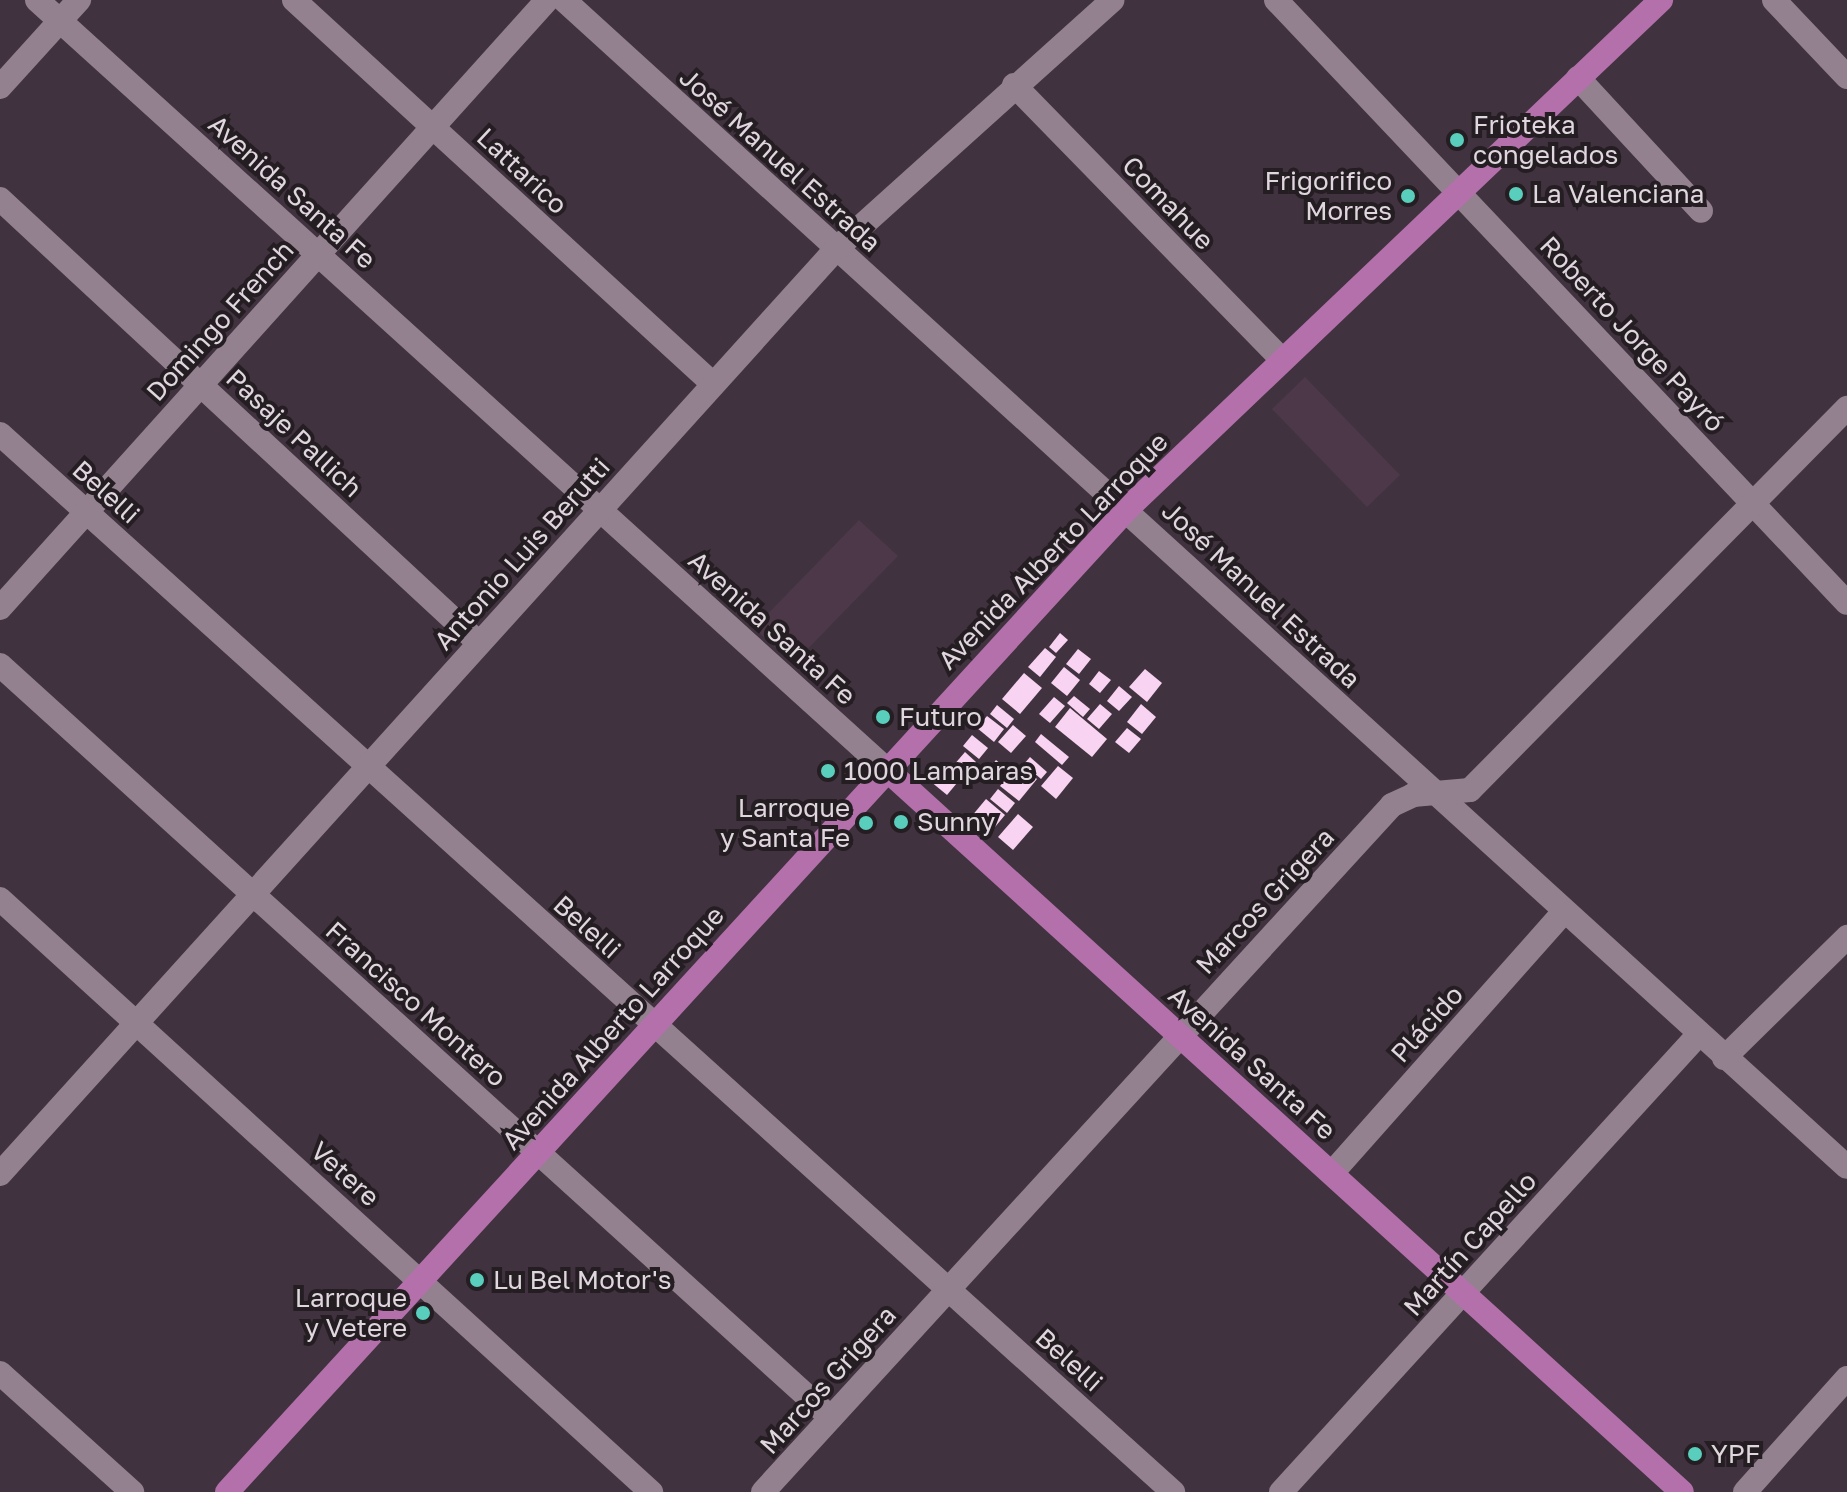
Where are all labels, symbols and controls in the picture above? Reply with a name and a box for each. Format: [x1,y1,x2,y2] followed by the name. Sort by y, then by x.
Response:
[673,62,887,258] street label: José Manuel Estrada
[202,109,382,275] street label: Avenida Santa Fe
[1473,109,1618,170] place label: Frioteka congelados
[471,122,573,220] street label: Lattarico
[1448,131,1466,149] marker: Frioteka congelados
[1116,150,1220,256] street label: Comahue
[1264,165,1392,226] place label: Frigorifico Morres
[1532,178,1704,210] place label: La Valenciana
[1507,185,1525,203] marker: La Valenciana
[1399,187,1417,205] marker: Frigorifico Morres
[1533,230,1731,438] street label: Roberto Jorge Payró
[140,235,300,407] street label: Domingo French
[220,362,368,504] street label: Pasaje Pallich
[932,426,1174,676] street label: Avenida Alberto Larroque
[428,452,616,656] street label: Antonio Luis Berutti
[66,454,146,530] street label: Belelli
[1156,495,1366,695] street label: José Manuel Estrada
[682,545,862,711] street label: Avenida Santa Fe
[899,701,982,733] place label: Futuro
[874,708,892,726] marker: Futuro
[844,755,1033,787] place label: 1000 Lamparas
[819,762,837,780] marker: 1000 Lamparas
[720,792,850,854] place label: Larroque y Santa Fe
[917,806,995,838] place label: Sunny
[892,813,910,831] marker: Sunny
[857,814,875,832] marker: Larroque y Santa Fe
[1189,822,1341,980] street label: Marcos Grigera
[547,889,627,965] street label: Belelli
[495,900,731,1156] street label: Avenida Alberto Larroque
[319,915,513,1093] street label: Francisco Montero
[1384,979,1470,1069] street label: Plácido
[1162,980,1342,1146] street label: Avenida Santa Fe
[304,1135,386,1213] street label: Vetere
[1397,1166,1543,1322] street label: Martín Capello
[493,1264,671,1296] place label: Lu Bel Motor's
[468,1271,486,1289] marker: Lu Bel Motor's
[295,1282,407,1344] place label: Larroque y Vetere
[753,1300,903,1460] street label: Marcos Grigera
[414,1304,432,1322] marker: Larroque y Vetere
[1029,1322,1109,1398] street label: Belelli
[1711,1438,1760,1470] place label: YPF
[1686,1445,1704,1463] marker: YPF

